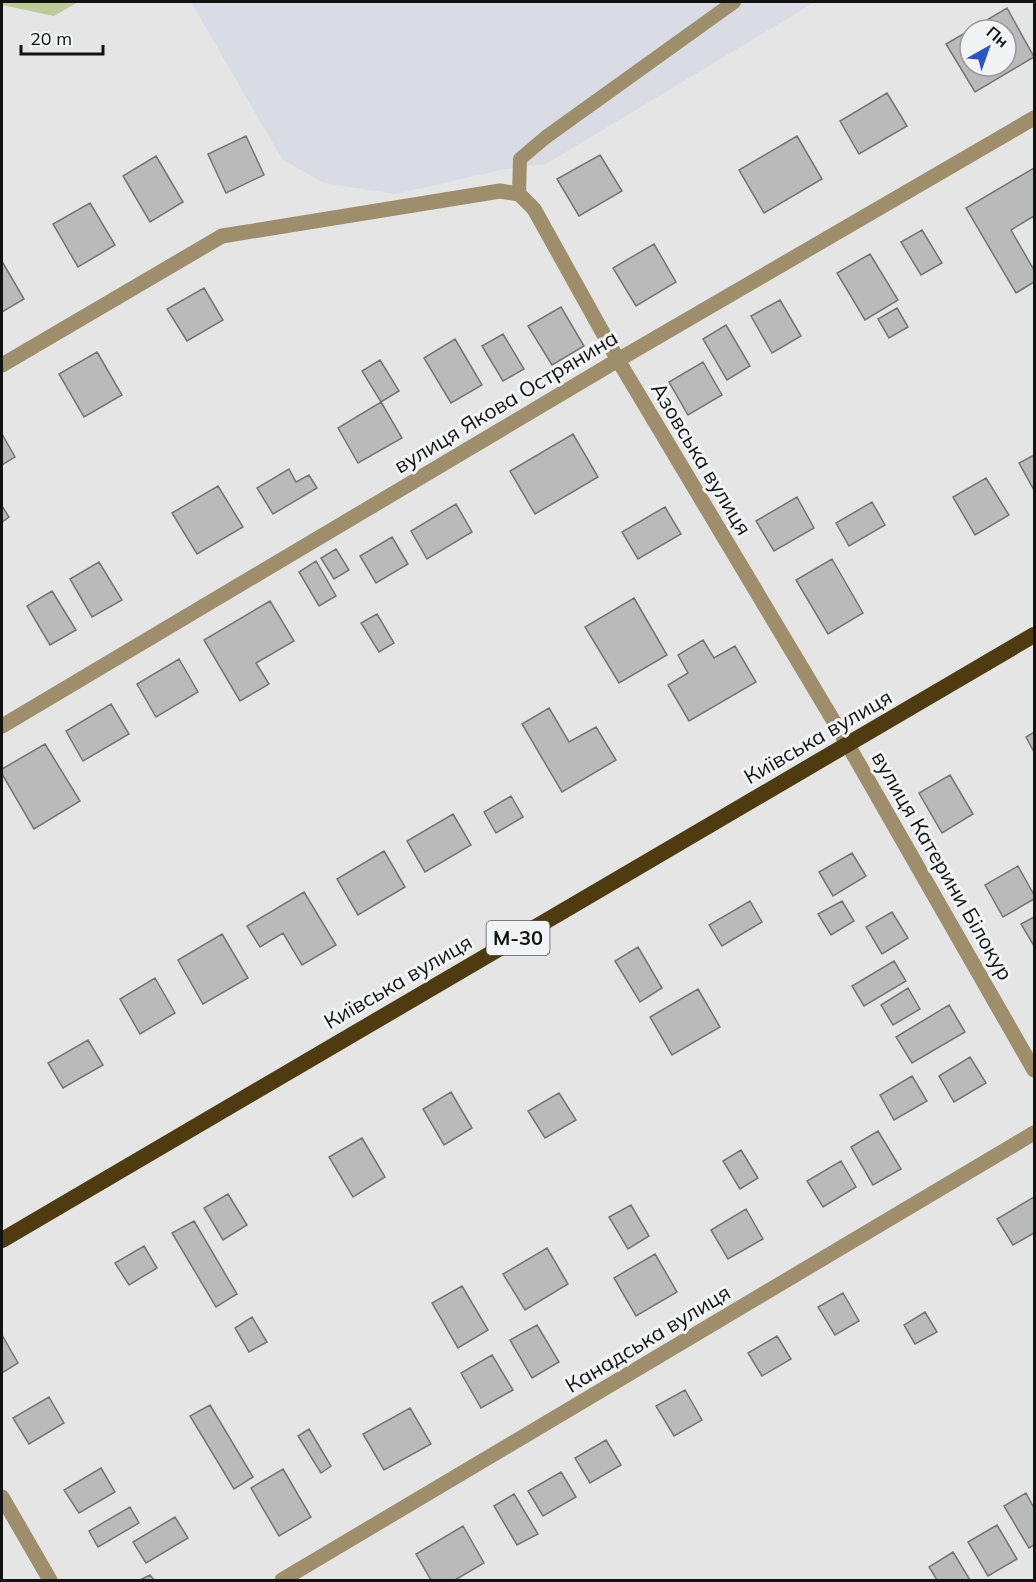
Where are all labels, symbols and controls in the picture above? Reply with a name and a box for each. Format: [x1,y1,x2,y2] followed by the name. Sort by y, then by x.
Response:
[21,18,104,56] scale bar
[958,18,1018,78] north arrow
[983,22,1013,51] text: Пн
[30,27,72,50] text: 20 m
[389,324,622,478] street label: вулиця Якова Острянина
[646,377,758,539] street label: Азовська вулиця
[739,683,896,789] street label: Київська вулиця
[867,746,1019,985] street label: вулиця Катерини Білокур
[486,921,550,955] road number: М-30
[319,928,476,1034] street label: Київська вулиця
[560,1279,735,1398] street label: Канадська вулиця

